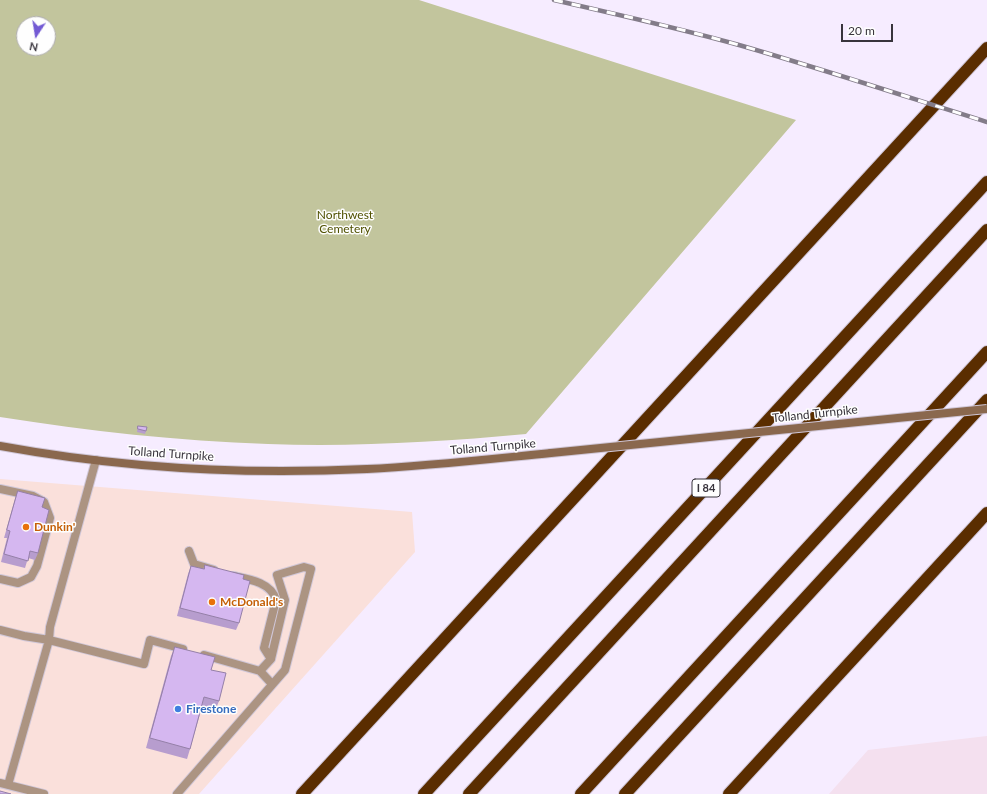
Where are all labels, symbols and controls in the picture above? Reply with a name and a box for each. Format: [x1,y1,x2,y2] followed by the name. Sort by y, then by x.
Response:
[16,16,56,56] north arrow
[843,16,895,42] scale bar
[848,23,875,38] text: 20 m
[28,40,39,54] text: N
[317,208,373,236] park label: Northwest Cemetery
[772,402,858,426] street label: Tolland Turnpike
[450,436,536,458] street label: Tolland Turnpike
[128,444,214,464] street label: Tolland Turnpike
[692,479,720,497] road number: I 84
[34,520,75,534] place label: Dunkin'
[21,522,31,532] marker: Dunkin'
[220,595,283,609] place label: McDonald's
[207,597,217,607] marker: McDonald's
[186,702,236,716] place label: Firestone
[173,704,183,714] marker: Firestone

